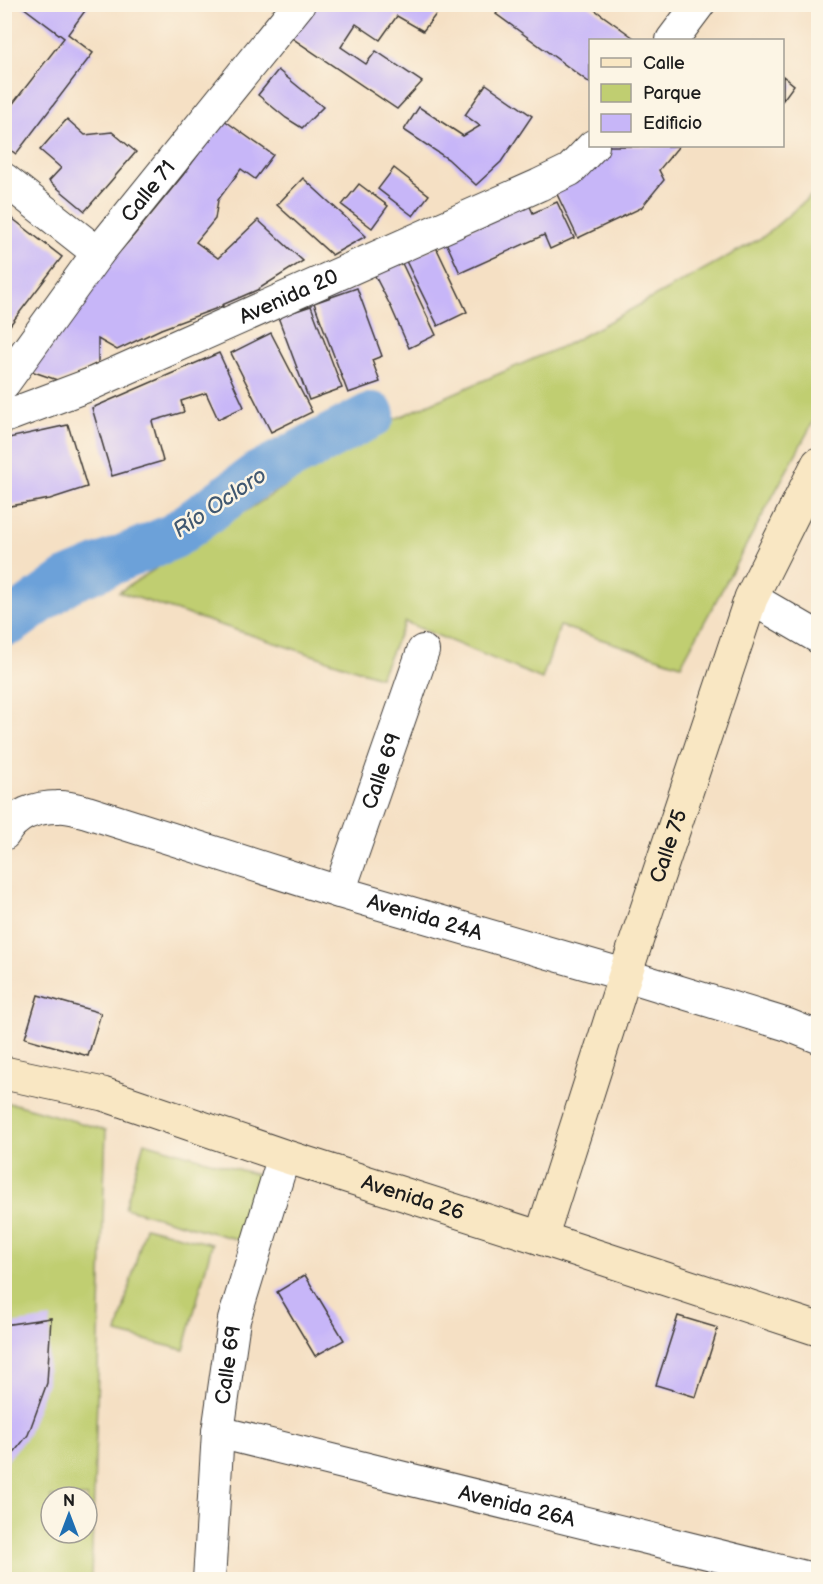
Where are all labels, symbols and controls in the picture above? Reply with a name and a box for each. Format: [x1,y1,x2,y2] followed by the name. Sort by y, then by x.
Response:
[589,39,784,147] legend
[643,53,685,74] text: Calle
[643,83,701,104] text: Parque
[643,113,702,134] text: Edificio
[116,155,180,227] street label: Calle 71
[235,263,342,329] street label: Avenida 20
[168,462,272,544] water label: Río Ocloro
[356,730,406,813] street label: Calle 69
[644,806,692,886] street label: Calle 75
[365,888,486,946] street label: Avenida 24A
[359,1169,468,1225] street label: Avenida 26
[210,1324,246,1406] street label: Calle 69
[456,1479,578,1532] street label: Avenida 26A
[39,1485,99,1545] north arrow
[63,1492,75,1511] text: N

